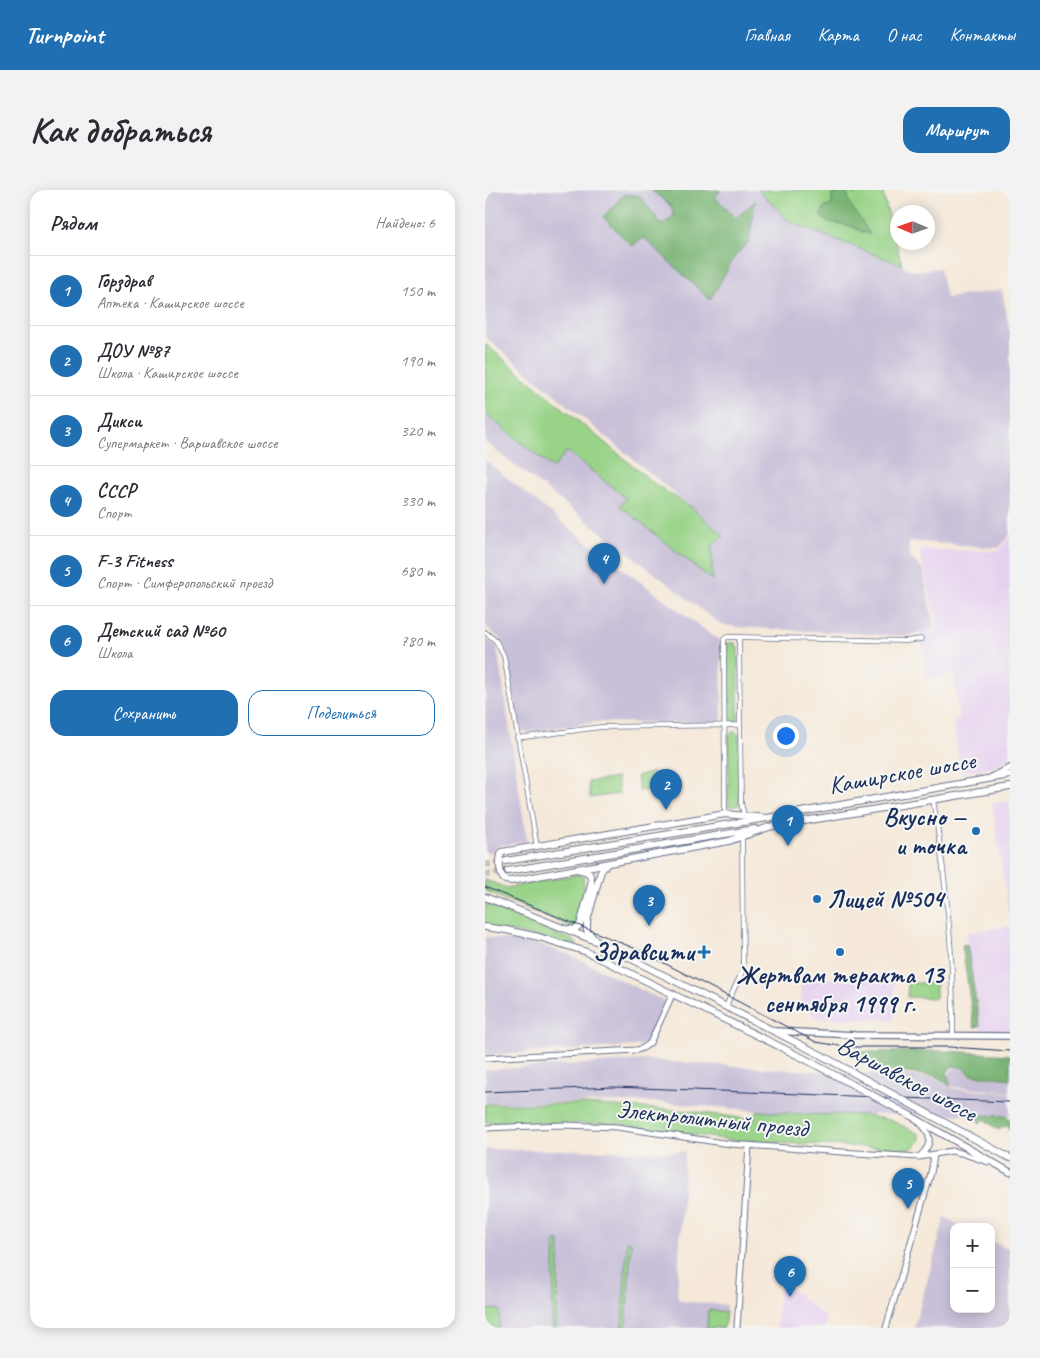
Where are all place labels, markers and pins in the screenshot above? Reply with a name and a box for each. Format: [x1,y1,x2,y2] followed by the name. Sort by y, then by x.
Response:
[588,543,620,584] pin: 4
[650,769,682,810] pin: 2
[883,801,968,862] place label: Вкусно — и точка
[772,805,804,846] pin: 1
[970,825,982,837] marker: Вкусно — и точка
[827,883,946,915] place label: Лицей №504
[633,885,665,926] pin: 3
[811,893,823,905] marker: Лицей №504
[593,936,696,968] place label: Здравсити
[698,946,710,958] marker: Здравсити
[834,946,846,958] marker: Жертвам теракта 13 сентября 1999 г.
[736,959,946,1020] place label: Жертвам теракта 13 сентября 1999 г.
[892,1168,924,1209] pin: 5
[774,1256,806,1297] pin: 6

